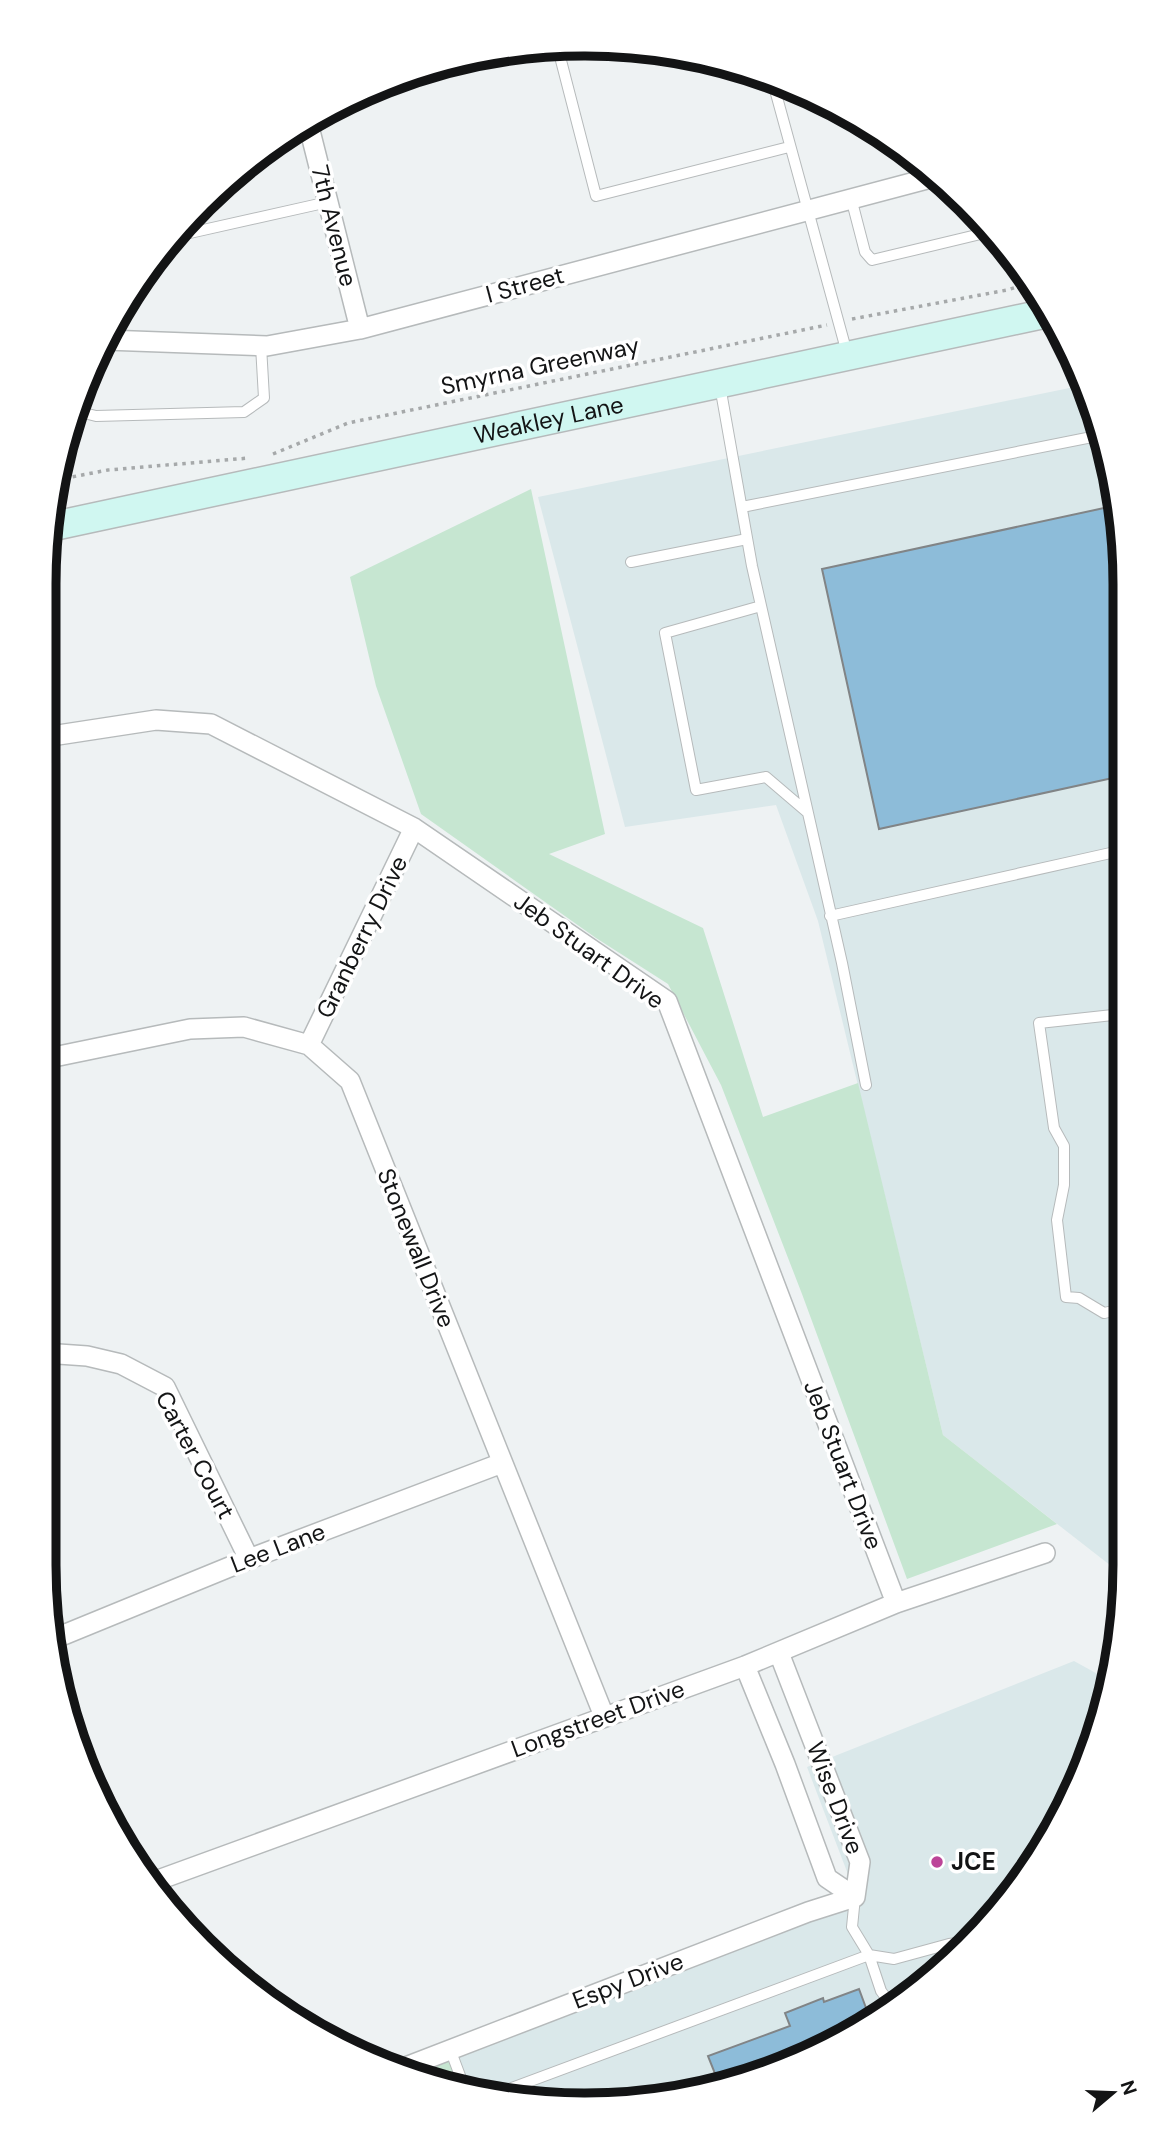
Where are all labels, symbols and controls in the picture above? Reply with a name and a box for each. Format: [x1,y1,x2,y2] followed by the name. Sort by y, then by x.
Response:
[304,162,365,290] street label: 7th Avenue
[482,259,568,310] street label: I Street
[438,329,642,402] street label: Smyrna Greenway
[471,388,626,451] street label: Weakley Lane
[309,850,414,1023] street label: Granberry Drive
[508,886,671,1016] street label: Jeb Stuart Drive
[370,1164,462,1332] street label: Stonewall Drive
[797,1376,890,1554] street label: Jeb Stuart Drive
[149,1385,242,1524] street label: Carter Court
[226,1515,330,1580] street label: Lee Lane
[507,1673,689,1764] street label: Longstreet Drive
[800,1737,871,1858] street label: Wise Drive
[951,1846,996,1877] place label: JCE
[929,1854,945,1870] marker: JCE
[568,1945,688,2016] street label: Espy Drive
[1078,2058,1148,2128] north arrow
[1115,2077,1143,2098] text: N

